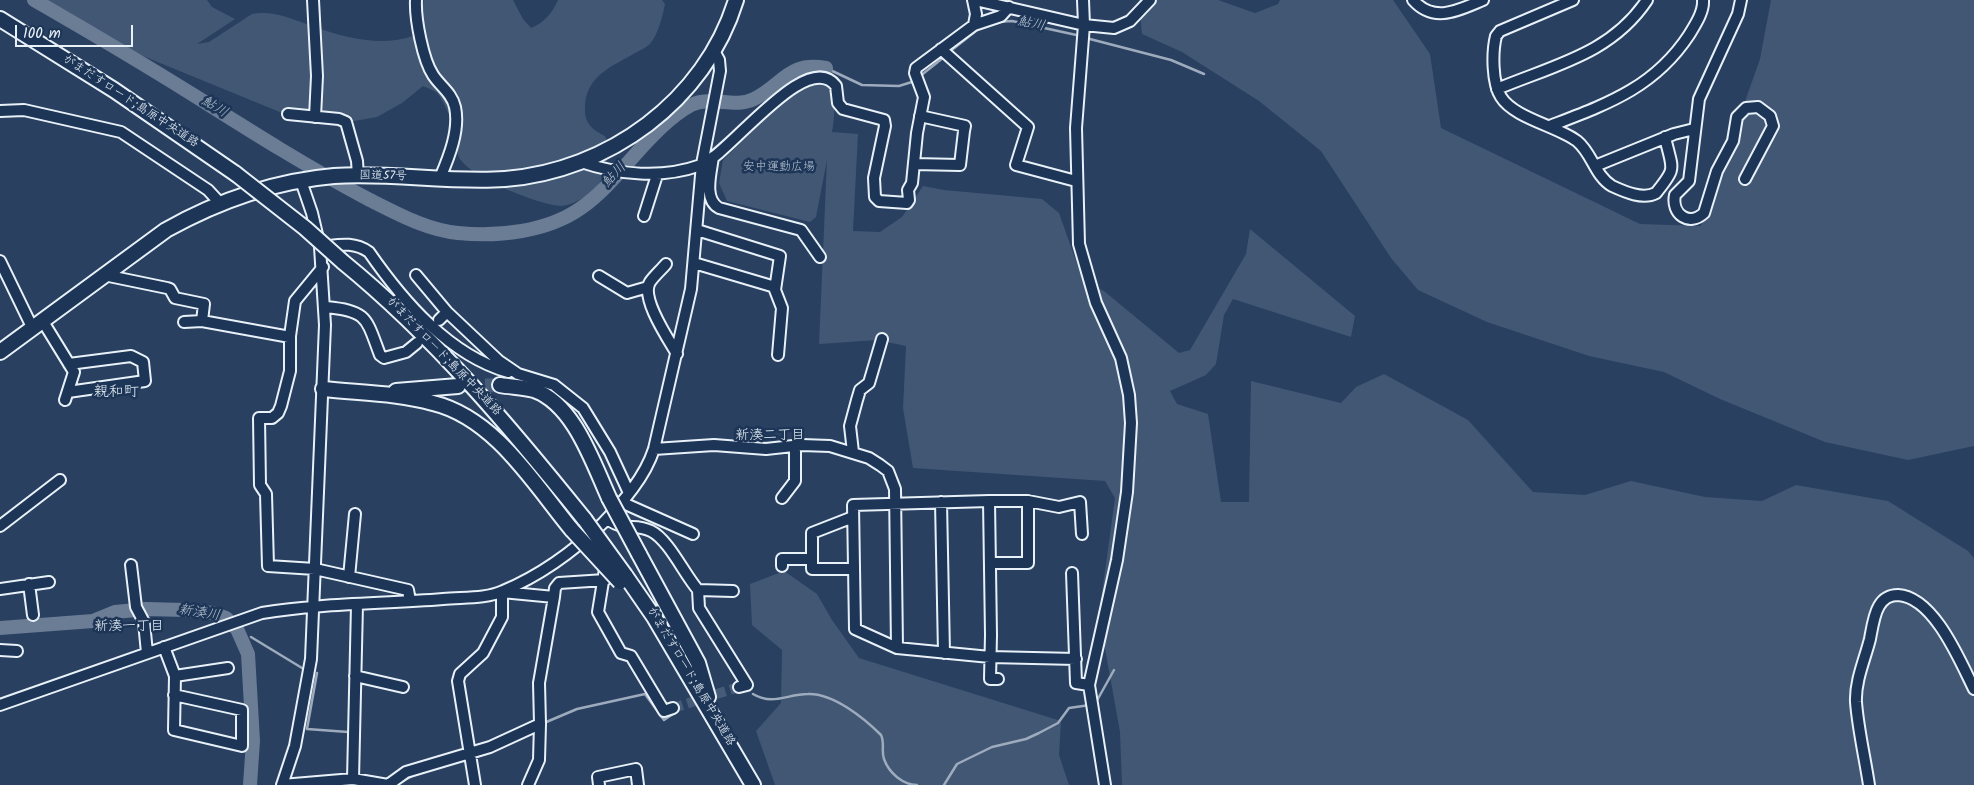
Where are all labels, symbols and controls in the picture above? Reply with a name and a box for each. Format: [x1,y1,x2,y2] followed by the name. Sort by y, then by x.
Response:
[1016,14,1046,36] water label: 鮎川
[18,15,135,47] scale bar
[23,22,61,46] text: 100 m
[59,52,201,152] street label: がまだすロード;島原中央道路
[198,94,230,122] water label: 鮎川
[599,160,631,192] water label: 鮎川
[743,161,815,175] park label: 安中運動広場
[359,169,407,185] street label: 国道57号
[382,295,504,419] street label: がまだすロード;島原中央道路
[94,384,138,402] district label: 親和町
[735,429,805,445] district label: 新湊二丁目
[177,602,221,626] water label: 新湊川
[643,605,737,749] street label: がまだすロード;島原中央道路
[94,620,164,636] district label: 新湊一丁目

